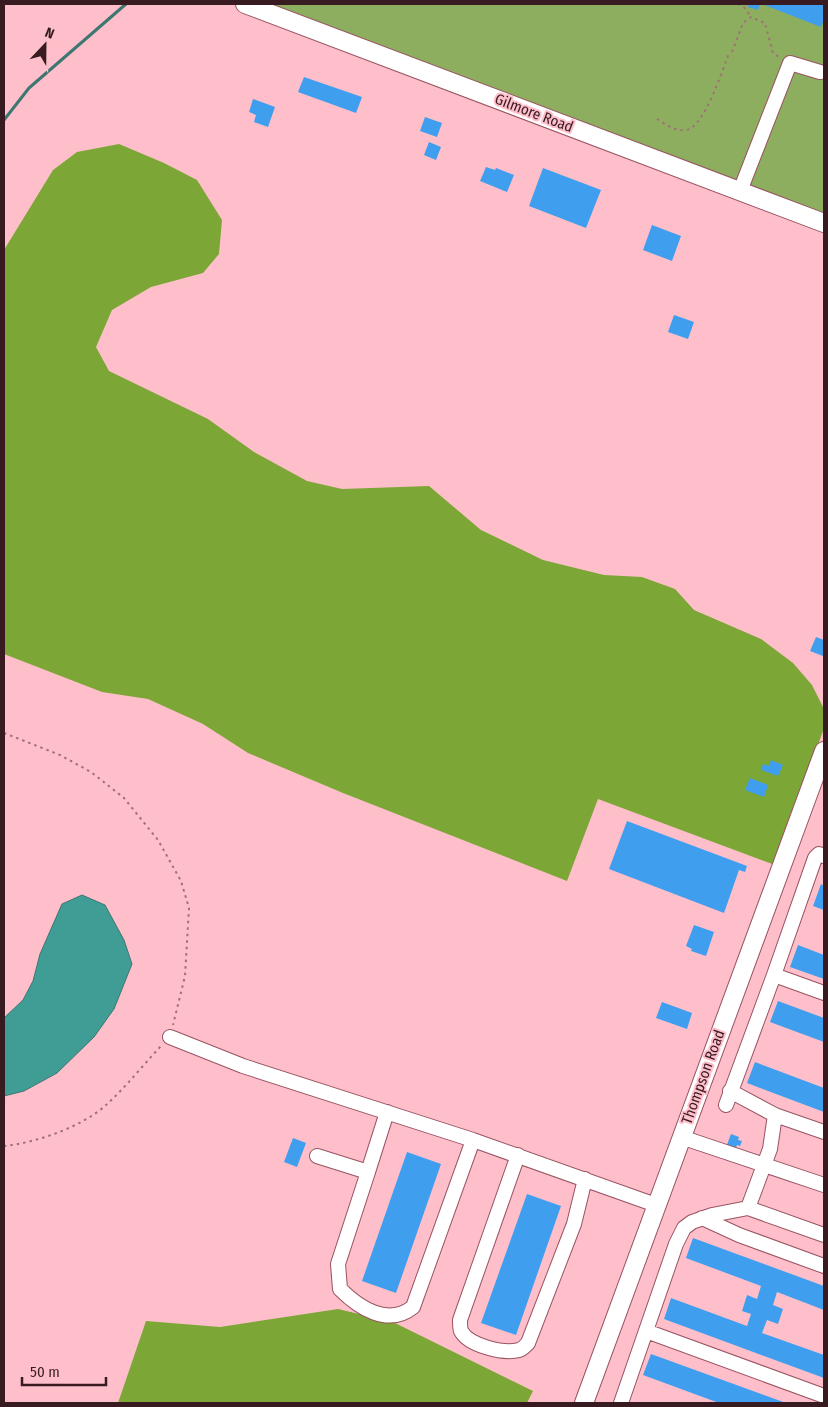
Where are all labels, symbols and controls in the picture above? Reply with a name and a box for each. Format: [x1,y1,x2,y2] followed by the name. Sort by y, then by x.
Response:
[20,20,70,70] north arrow
[43,24,57,43] text: N
[492,90,576,136] street label: Gilmore Road
[678,1027,728,1127] street label: Thompson Road
[22,1354,106,1386] scale bar
[30,1363,60,1381] text: 50 m

